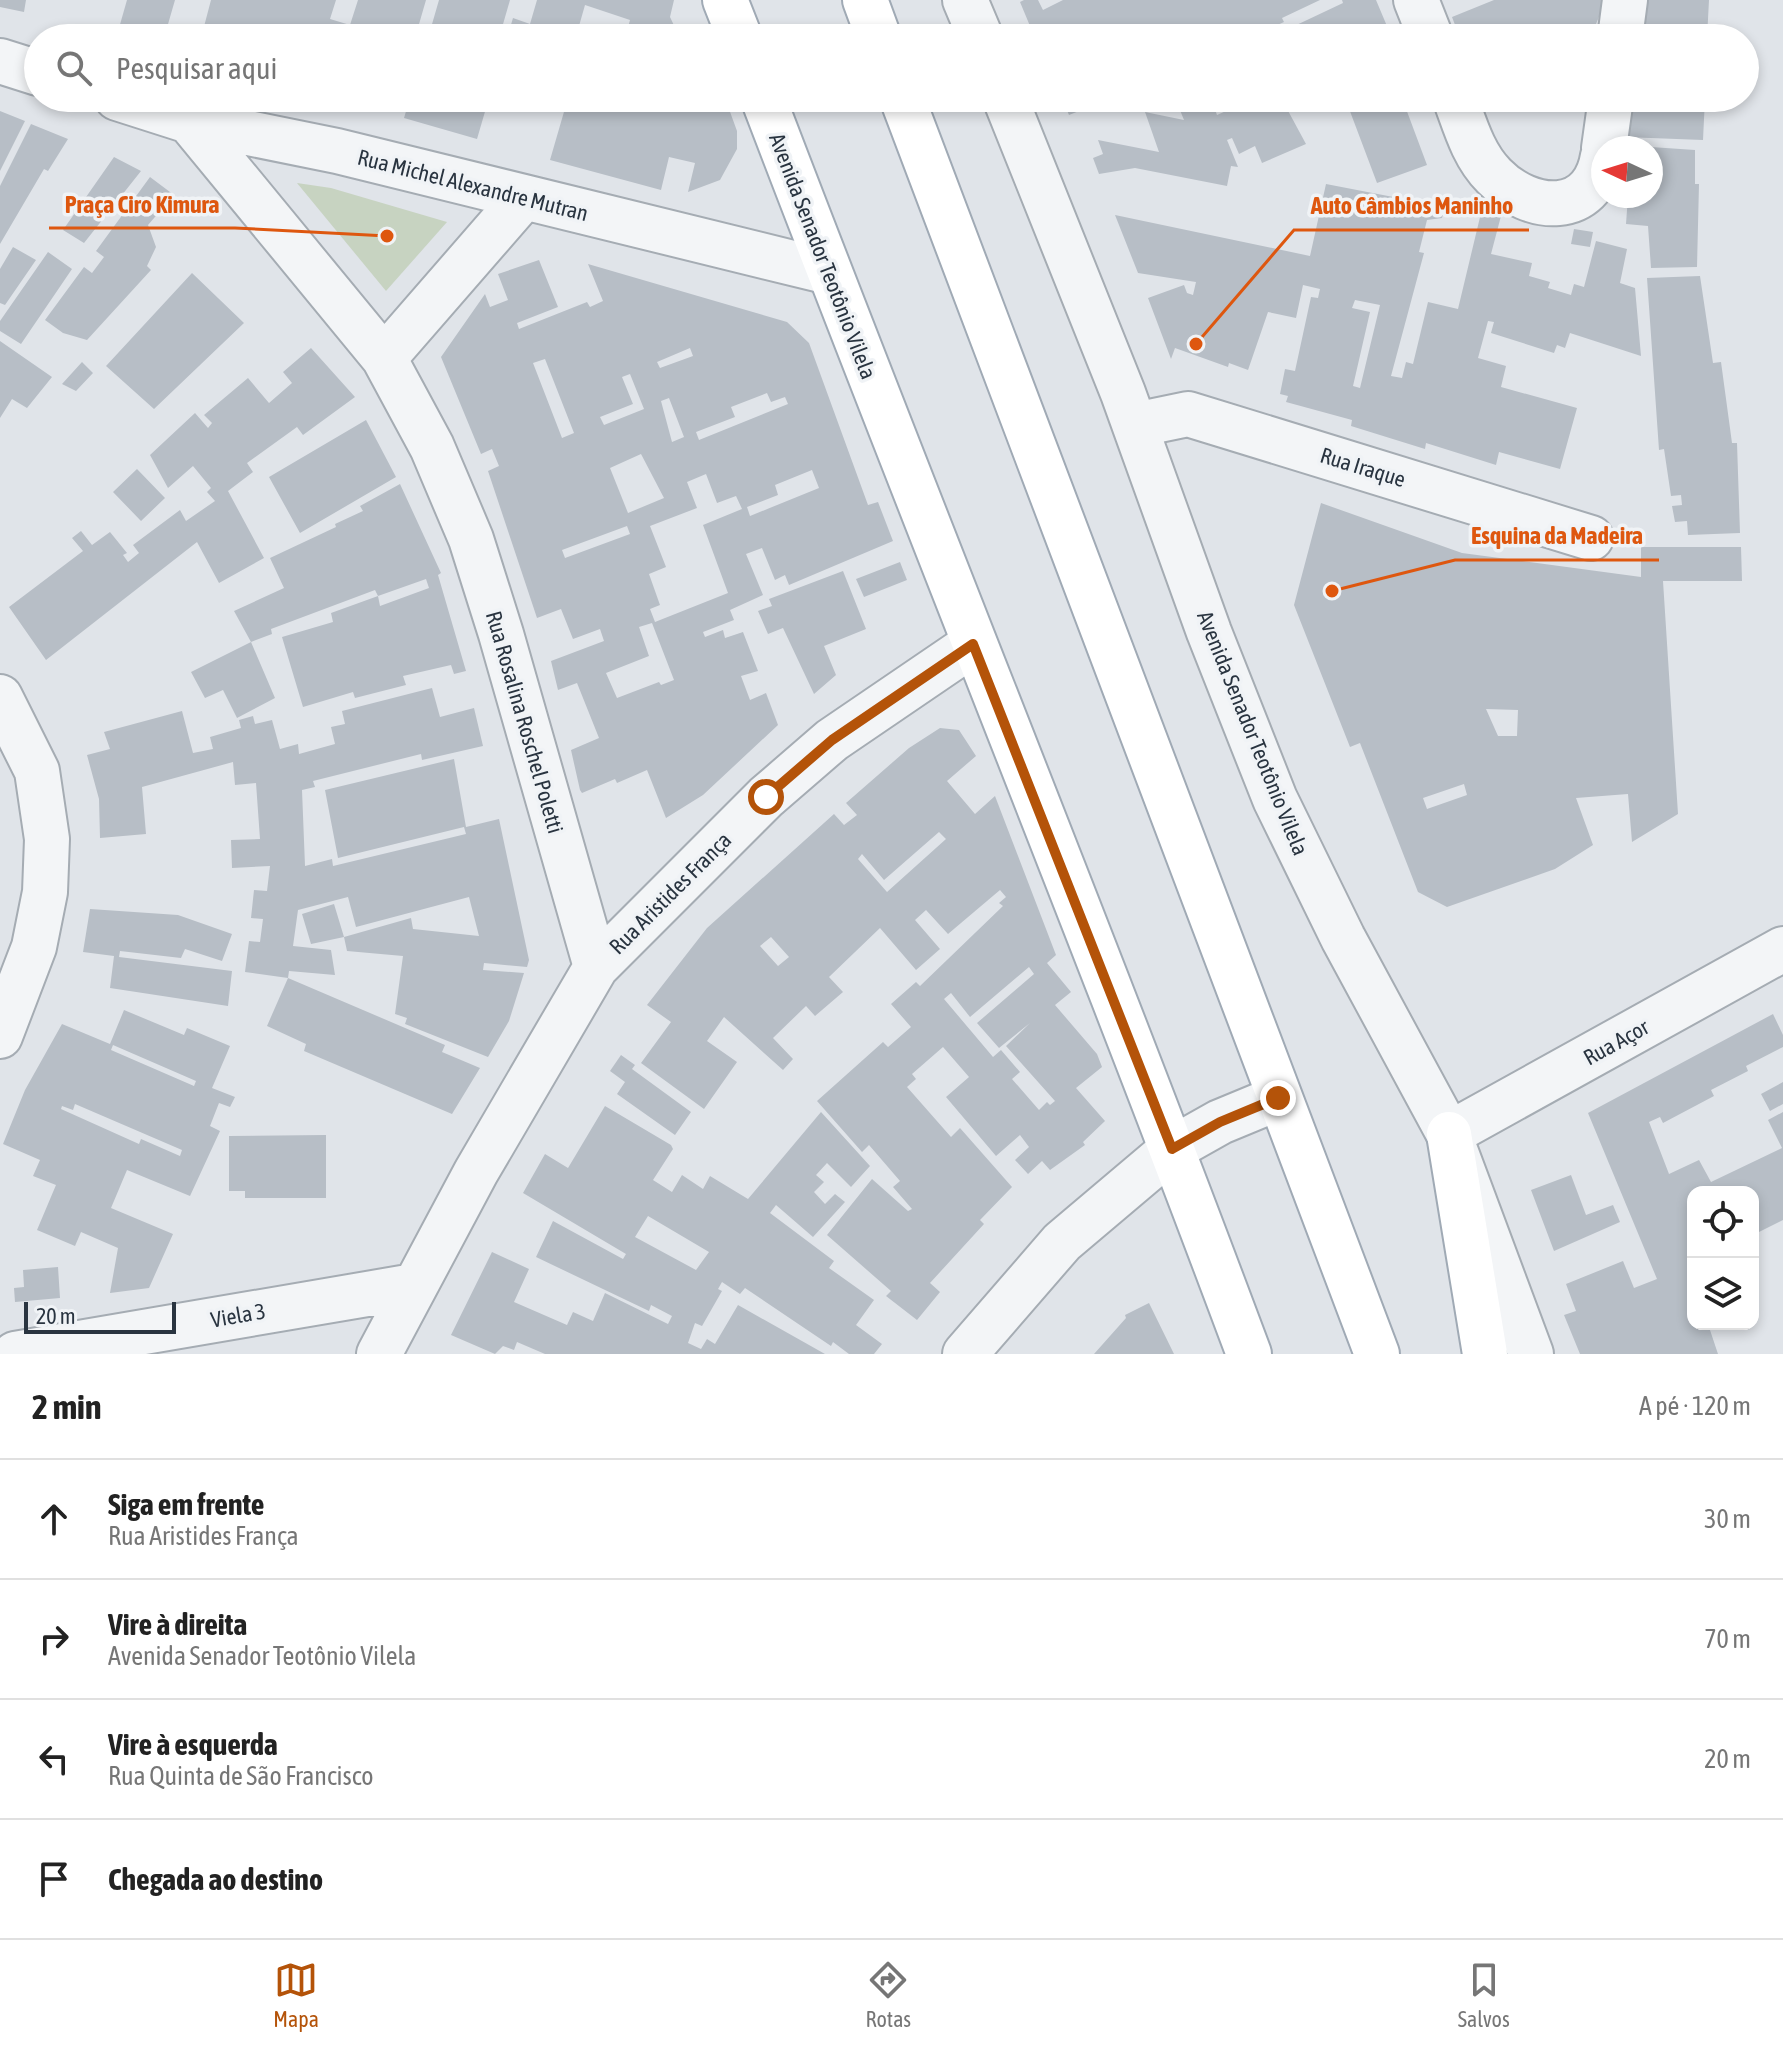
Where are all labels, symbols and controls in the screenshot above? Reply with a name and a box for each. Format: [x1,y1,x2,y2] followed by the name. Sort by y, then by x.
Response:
[24,24,1759,112] search box
[52,46,96,90] icon: search
[116,51,277,85] text: Pesquisar aqui
[764,130,882,382] street label: Avenida Senador Teotônio Vilela
[1591,136,1663,208] north arrow
[355,144,591,226] street label: Rua Michel Alexandre Mutran
[49,180,235,228] callout: Praça Ciro Kimura
[1294,182,1529,230] callout: Auto Câmbios Maninho
[65,191,219,218] text: Praça Ciro Kimura
[1310,192,1513,219] text: Auto Câmbios Maninho
[1317,442,1409,492] street label: Rua Iraque
[1455,512,1659,560] callout: Esquina da Madeira
[1471,522,1643,549] text: Esquina da Madeira
[1192,607,1314,859] street label: Avenida Senador Teotônio Vilela
[481,608,569,836] street label: Rua Rosalina Roschel Poletti
[748,779,784,815] route start
[604,827,736,959] street label: Rua Aristides França
[1579,1013,1654,1070] street label: Rua Açor
[1260,1080,1296,1116] route end
[1687,1186,1759,1330] map controls
[1687,1186,1759,1258] button: locate
[1687,1258,1759,1330] button: layers
[209,1297,267,1333] street label: Viela 3
[24,1298,176,1334] scale bar
[36,1303,76,1329] text: 20 m
[32,1387,101,1426] text: 2 min
[1639,1391,1751,1421] text: A pé · 120 m
[108,1487,264,1521] text: Siga em frente
[32,1497,76,1541] icon: ahead
[1704,1504,1751,1534] text: 30 m
[108,1521,299,1551] text: Rua Aristides França
[108,1607,247,1641] text: Vire à direita
[32,1617,76,1661] icon: right
[1704,1624,1751,1654] text: 70 m
[108,1641,416,1671] text: Avenida Senador Teotônio Vilela
[108,1727,278,1761] text: Vire à esquerda
[32,1737,76,1781] icon: left
[1704,1744,1751,1774] text: 20 m
[108,1761,374,1791] text: Rua Quinta de São Francisco
[32,1857,76,1901] icon: arrive
[108,1862,323,1896] text: Chegada ao destino
[273,1958,319,2032] tab: Mapa
[865,1958,911,2032] tab: Rotas
[1458,1958,1510,2032] tab: Salvos

